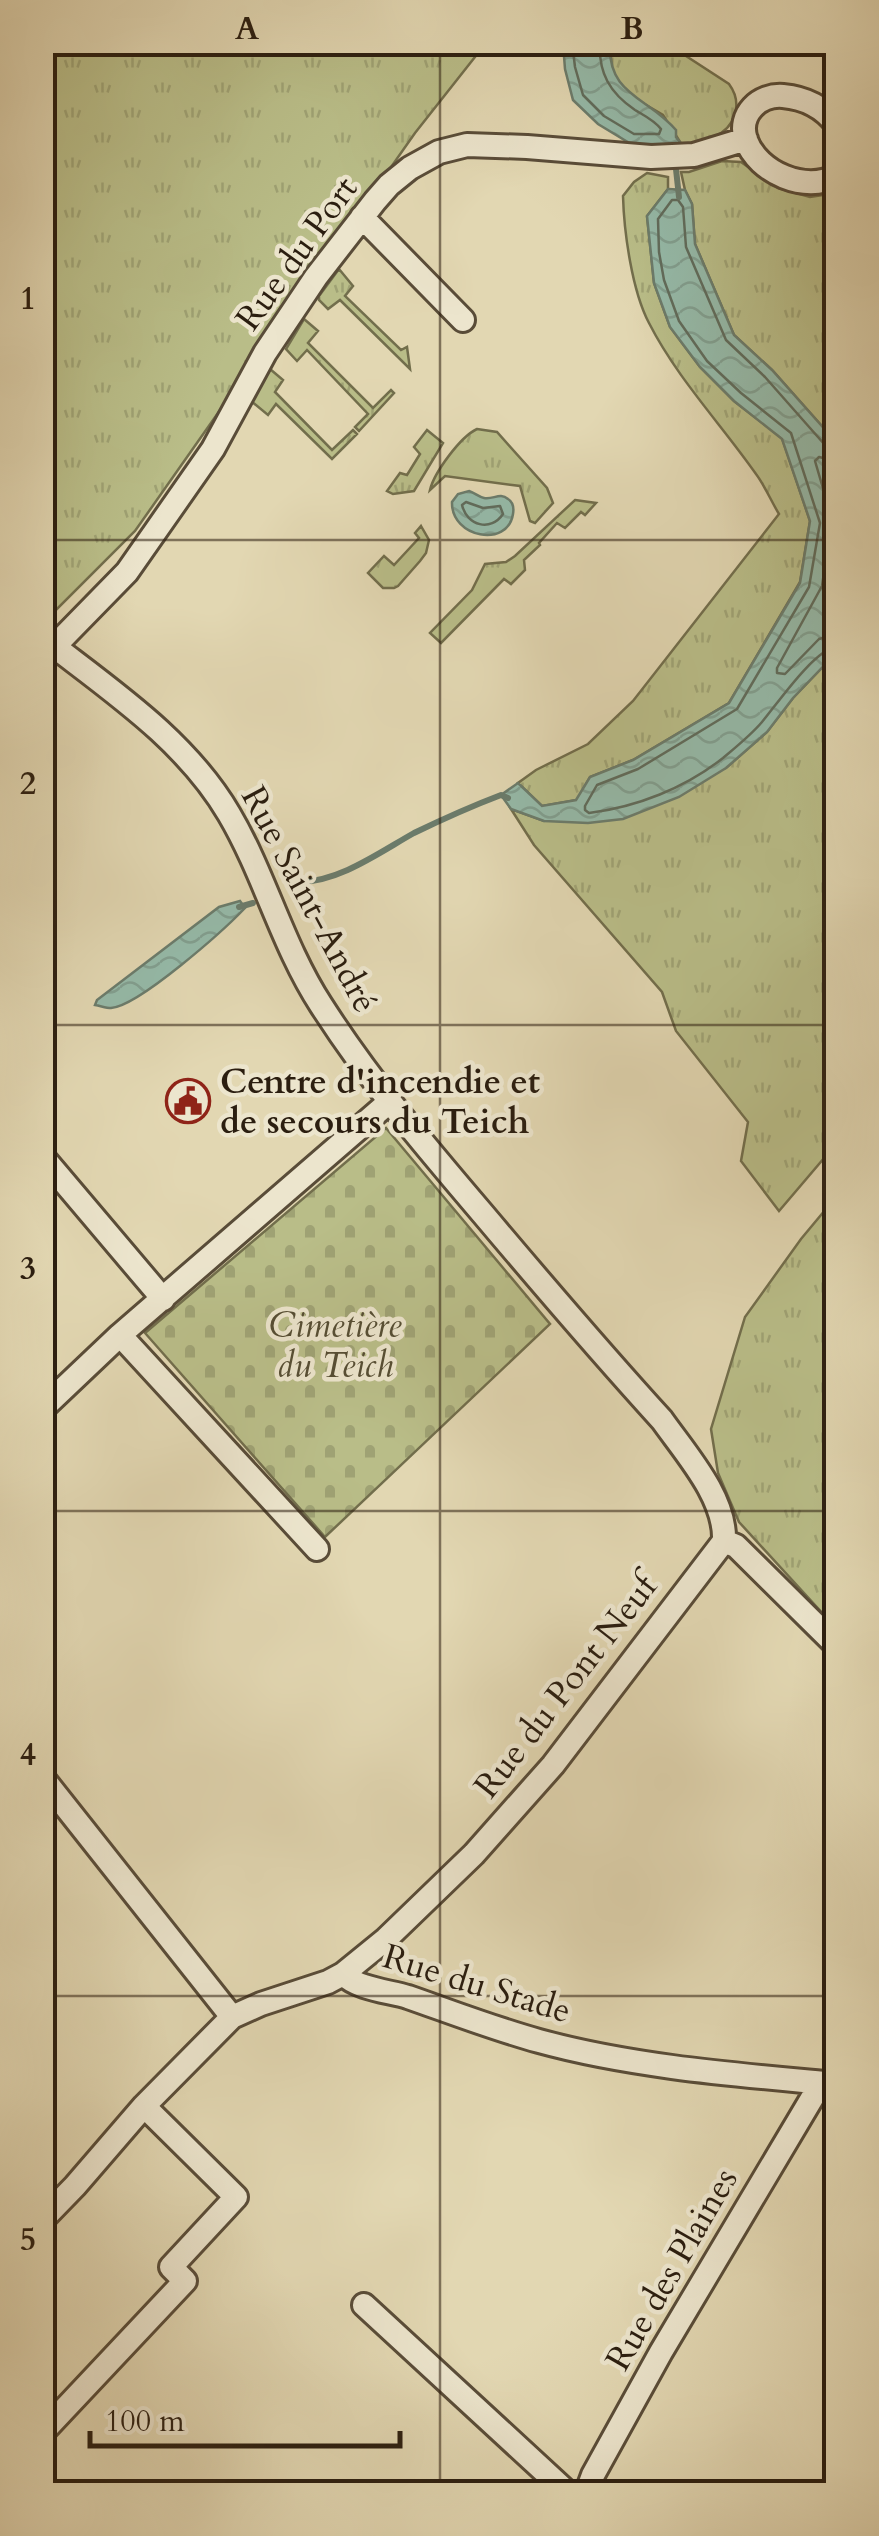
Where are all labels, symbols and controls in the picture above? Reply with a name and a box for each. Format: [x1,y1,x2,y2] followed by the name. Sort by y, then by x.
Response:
[235,7,259,51] text: A
[620,7,644,51] text: B
[225,167,369,340] street label: Rue du Port
[20,277,36,321] text: 1
[20,762,36,806] text: 2
[229,778,389,1021] street label: Rue Saint-André
[220,1058,540,1146] place label: Centre d'incendie et de secours du Teich
[165,1078,211,1124] public building icon: Centre d'incendie et de secours du Teich
[20,1247,36,1291] text: 3
[269,1302,402,1390] park label: Cimetière du Teich
[463,1561,672,1808] street label: Rue du Pont Neuf
[20,1733,36,1777] text: 4
[377,1933,577,2035] street label: Rue du Stade
[594,2159,749,2380] street label: Rue des Plaines
[20,2218,36,2262] text: 5
[90,2386,400,2448] scale bar
[105,2401,185,2442] text: 100 m

